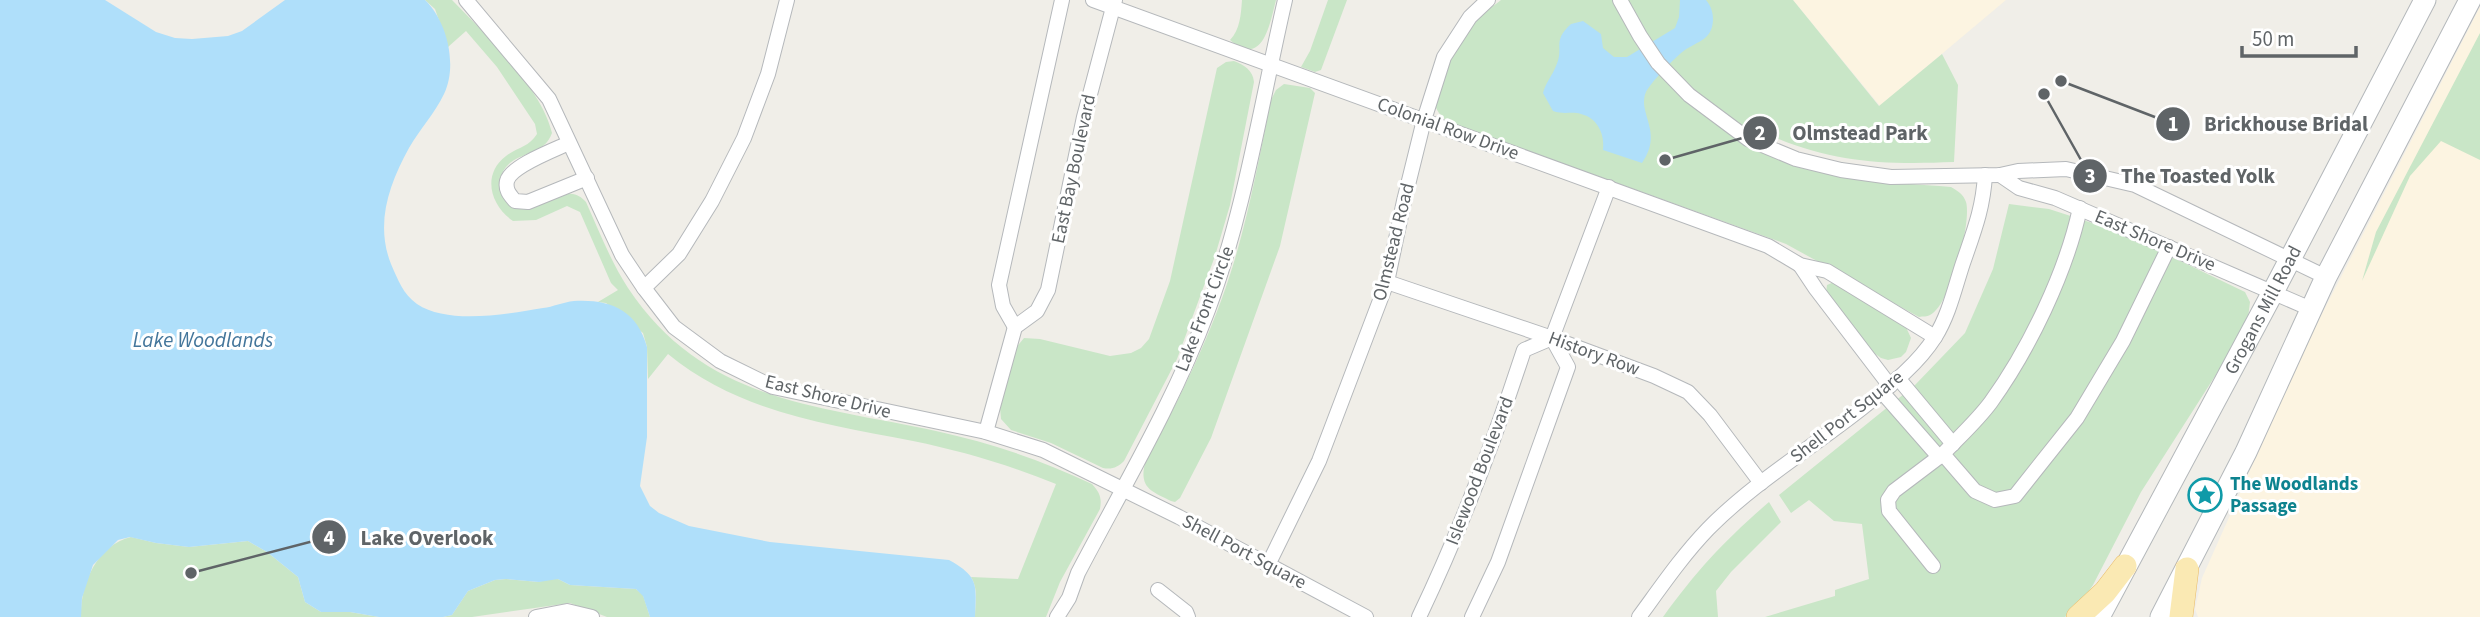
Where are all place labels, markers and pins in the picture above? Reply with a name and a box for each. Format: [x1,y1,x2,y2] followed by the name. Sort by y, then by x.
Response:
[2155,103,2382,145] callout: Brickhouse Bridal
[1743,112,1942,154] callout: Olmstead Park
[2072,155,2289,197] callout: The Toasted Yolk
[2230,471,2358,520] place label: The Woodlands Passage
[2186,476,2224,514] place icon: The Woodlands Passage
[311,516,508,558] callout: Lake Overlook

